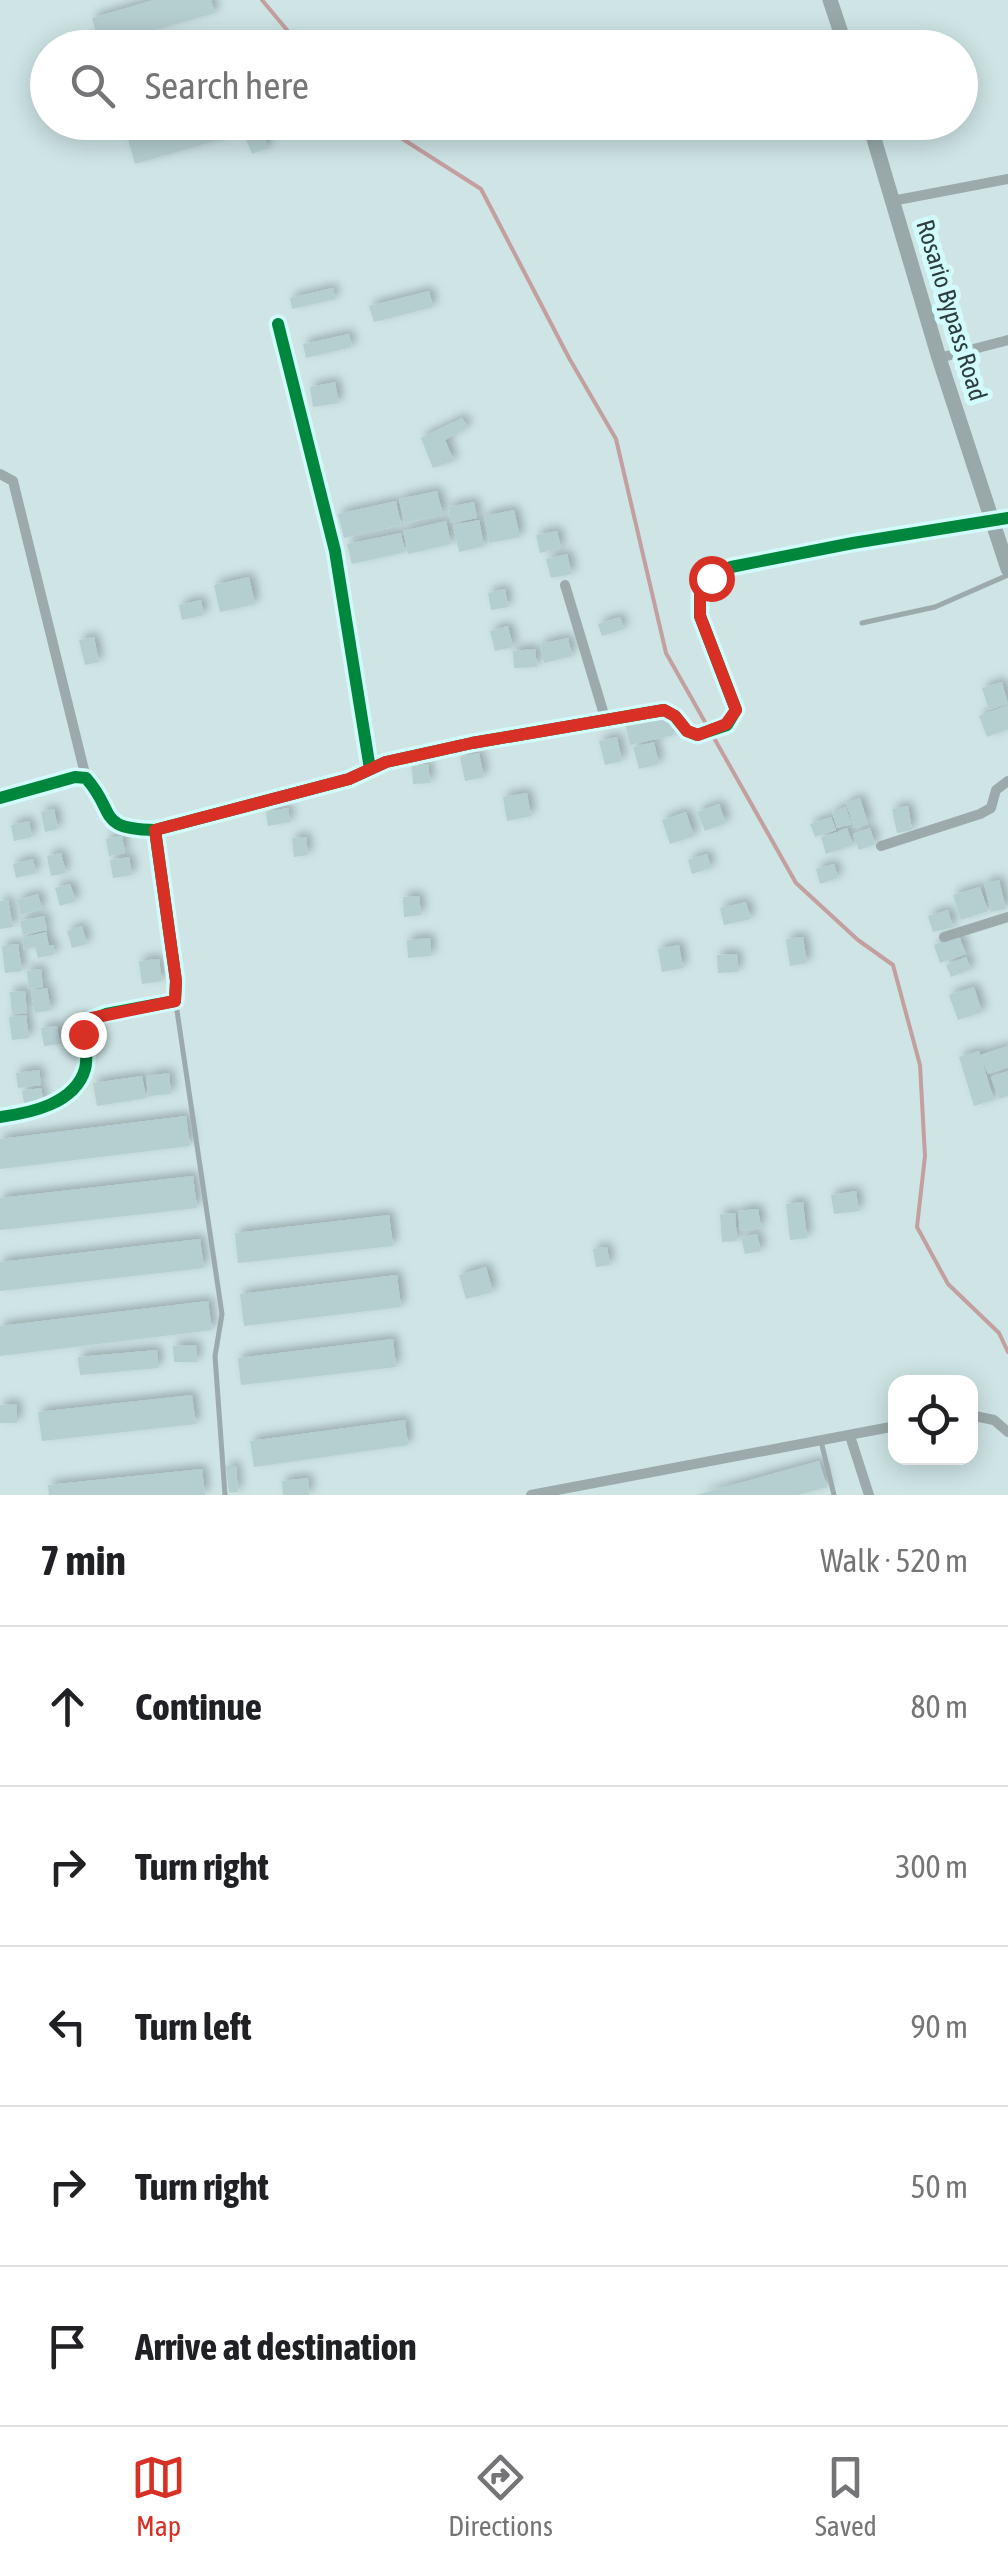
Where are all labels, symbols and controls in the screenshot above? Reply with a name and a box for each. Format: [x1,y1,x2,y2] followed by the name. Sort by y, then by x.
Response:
[30,30,978,140] search box
[65,58,120,113] icon: search
[145,64,309,107] text: Search here
[911,216,993,404] street label: Rosario Bypass Road
[689,556,735,602] route start
[61,1012,107,1058] route end
[888,1375,978,1465] map controls
[888,1375,978,1465] button: locate
[40,1536,126,1584] text: 7 min
[820,1542,968,1579] text: Walk · 520 m
[40,1679,95,1734] icon: ahead
[135,1685,262,1728] text: Continue
[910,1688,968,1725] text: 80 m
[40,1839,95,1894] icon: right
[135,1845,269,1888] text: Turn right
[895,1848,968,1885] text: 300 m
[40,1999,95,2054] icon: left
[135,2005,251,2048] text: Turn left
[910,2008,968,2045] text: 90 m
[40,2159,95,2214] icon: right
[135,2165,269,2208] text: Turn right
[910,2168,968,2205] text: 50 m
[40,2319,95,2374] icon: arrive
[135,2325,417,2368] text: Arrive at destination
[131,2450,186,2542] tab: Map
[448,2450,553,2542] tab: Directions
[815,2450,877,2542] tab: Saved

